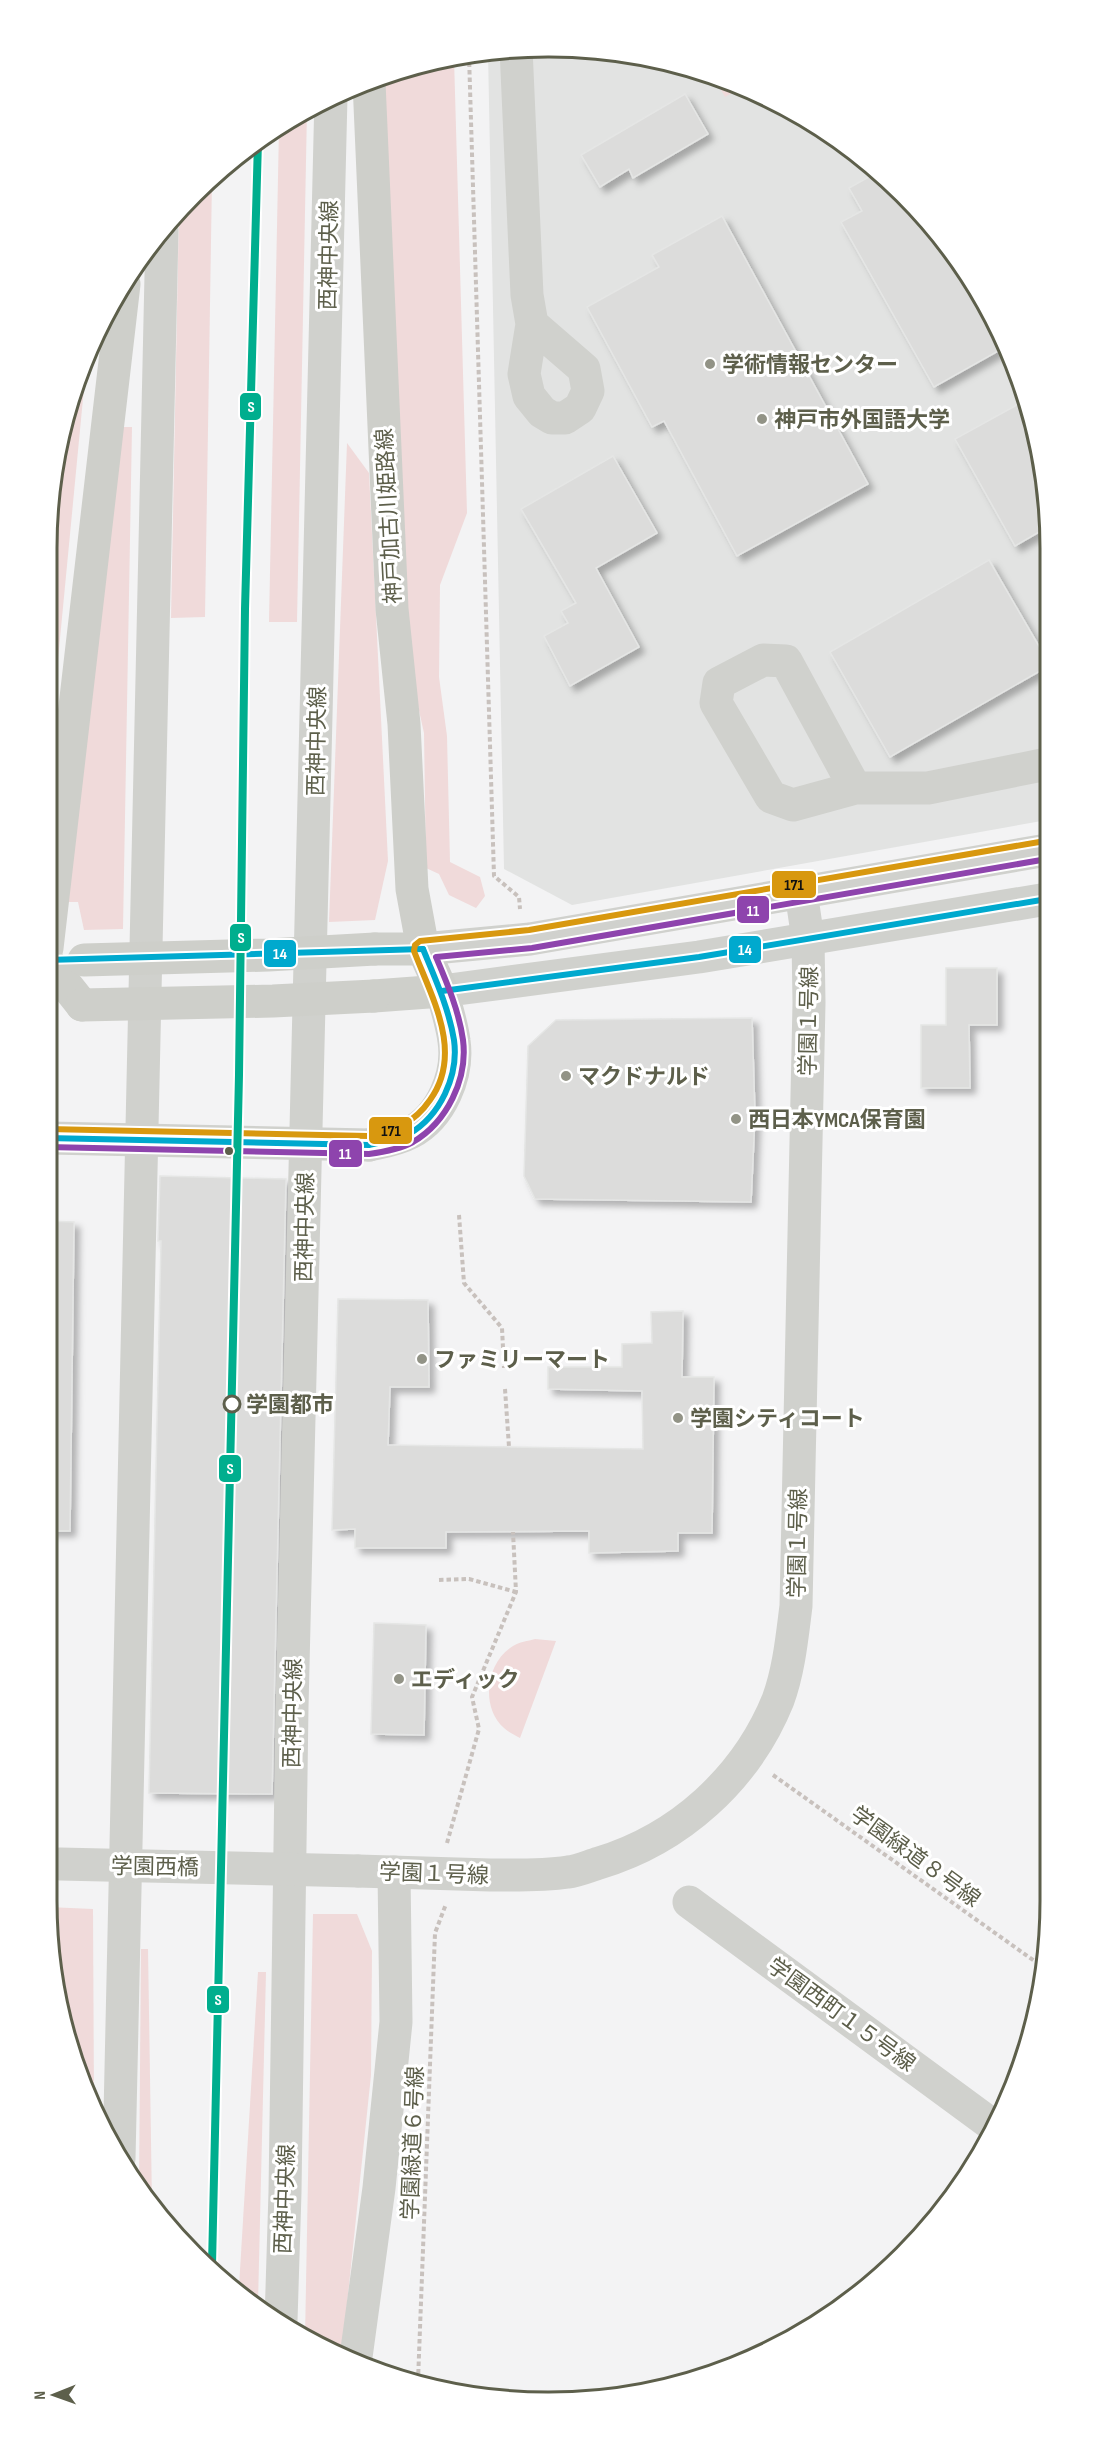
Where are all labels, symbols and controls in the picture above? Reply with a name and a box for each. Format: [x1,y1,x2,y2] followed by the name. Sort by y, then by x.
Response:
[315,200,344,310] street label: 西神中央線
[722,352,898,379] place label: 学術情報センター
[703,357,717,371] marker: 学術情報センター
[239,392,262,421] line badge: S
[247,398,255,417] text: S
[774,407,950,434] place label: 神戸市外国語大学
[755,412,769,426] marker: 神戸市外国語大学
[371,427,408,605] street label: 神戸加古川姫路線
[303,686,332,796] street label: 西神中央線
[771,870,817,899] line badge: 171
[784,876,804,895] text: 171
[736,895,770,924] line badge: 11
[747,902,760,921] text: 11
[229,923,252,952] line badge: S
[237,929,245,948] text: S
[728,935,762,964] line badge: 14
[263,939,297,968] line badge: 14
[738,941,752,960] text: 14
[273,945,287,964] text: 14
[795,966,824,1076] street label: 学園１号線
[578,1064,710,1091] place label: マクドナルド
[559,1069,573,1083] marker: マクドナルド
[748,1107,926,1134] place label: 西日本YMCA保育園
[729,1112,743,1126] marker: 西日本YMCA保育園
[368,1116,413,1145] line badge: 171
[381,1122,401,1141] text: 171
[328,1139,363,1168] line badge: 11
[223,1145,235,1157] unlabelled marker
[339,1145,352,1164] text: 11
[291,1172,320,1282] street label: 西神中央線
[434,1347,610,1374] place label: ファミリーマート
[415,1352,429,1366] marker: ファミリーマート
[246,1392,334,1419] place label: 学園都市
[223,1395,241,1413] marker: 学園都市
[690,1406,865,1433] place label: 学園シティコート
[671,1411,685,1425] marker: 学園シティコート
[218,1454,242,1483] line badge: S
[226,1460,234,1479] text: S
[784,1488,813,1598] street label: 学園１号線
[279,1658,308,1768] street label: 西神中央線
[411,1667,519,1694] place label: エディック
[392,1672,406,1686] marker: エディック
[845,1801,985,1913] street label: 学園緑道８号線
[111,1853,199,1882] street label: 学園西橋
[379,1859,489,1890] street label: 学園１号線
[762,1953,920,2078] street label: 学園西町１５号線
[206,1985,230,2014] line badge: S
[214,1991,222,2010] text: S
[397,2066,430,2220] street label: 学園緑道６号線
[270,2144,301,2254] street label: 西神中央線
[24,2365,84,2425] north arrow
[31,2391,50,2400] text: N

